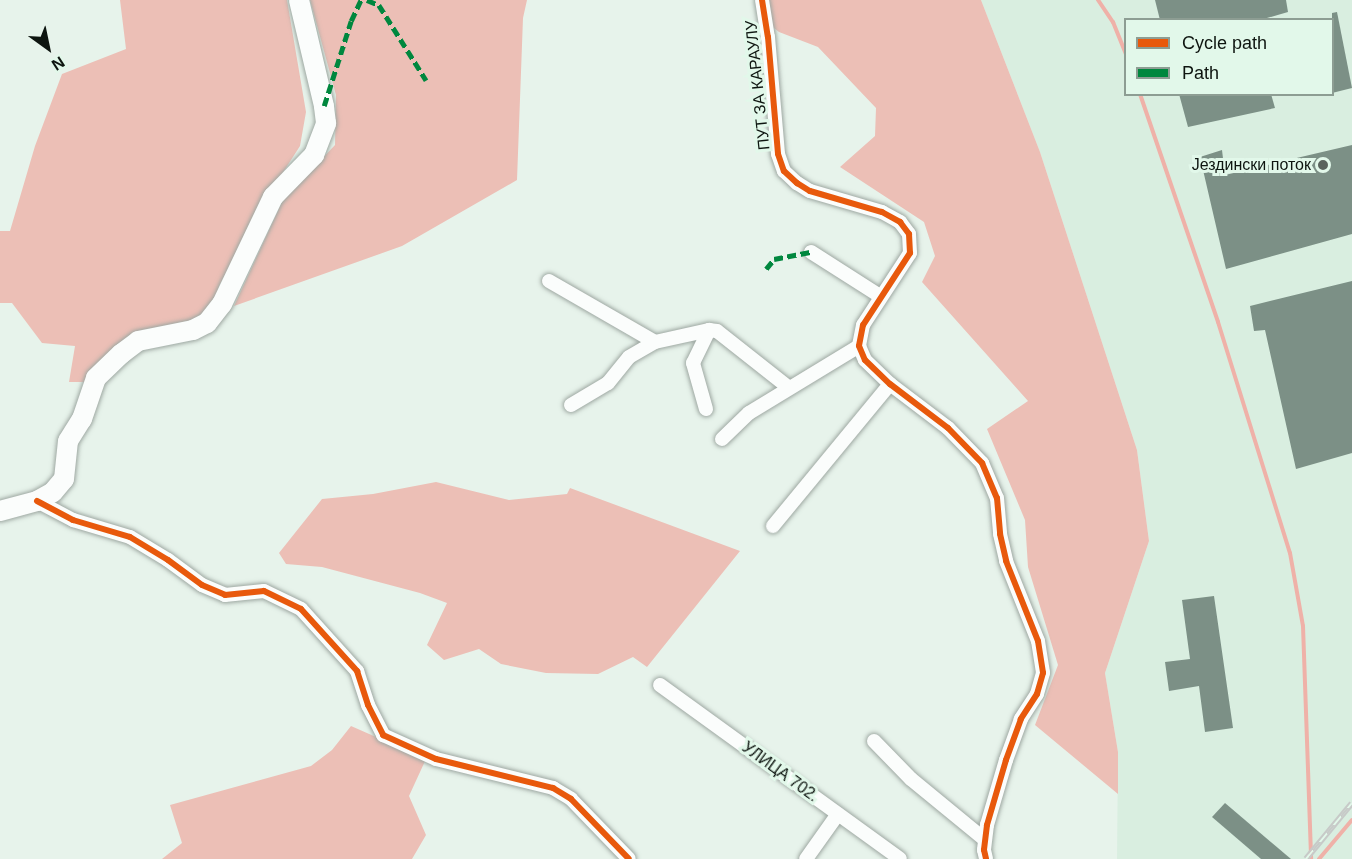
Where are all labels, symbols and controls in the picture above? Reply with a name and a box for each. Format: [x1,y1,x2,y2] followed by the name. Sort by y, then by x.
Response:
[18,18,78,78] north arrow
[1124,18,1334,96] legend
[742,19,774,151] street label: ПУТ ЗА КАРАУЛУ
[1182,33,1267,53] text: Cycle path
[49,53,68,74] text: N
[1182,63,1219,83] text: Path
[1192,155,1311,175] place label: Јездински поток
[1316,158,1330,172] marker: Јездински поток
[738,738,822,806] street label: УЛИЦА 702.

